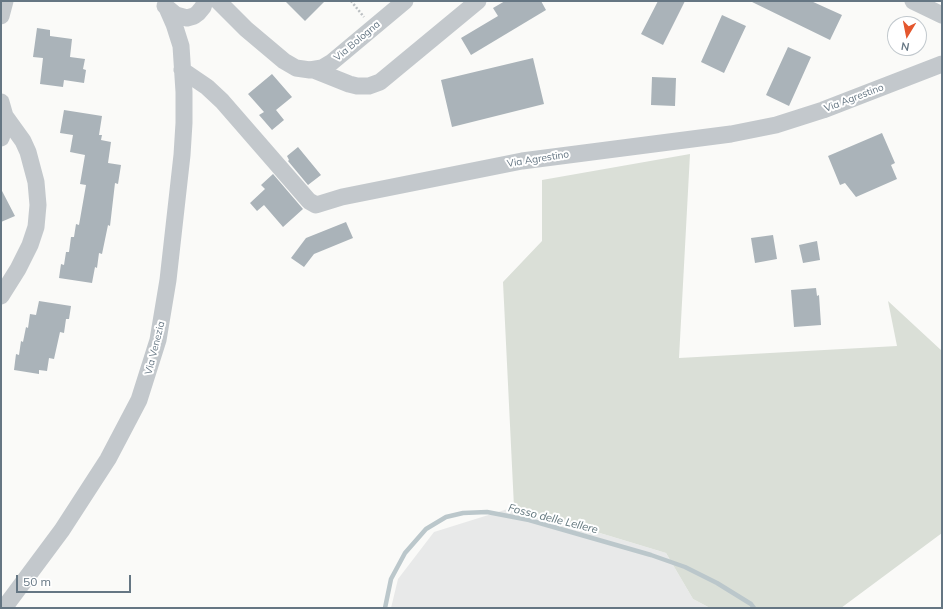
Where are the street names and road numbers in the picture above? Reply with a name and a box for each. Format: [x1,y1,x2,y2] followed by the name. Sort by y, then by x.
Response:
[332,18,382,64] street label: Via Bologna
[823,81,885,115] street label: Via Agrestino
[506,148,570,170] street label: Via Agrestino
[143,320,167,376] street label: Via Venezia

